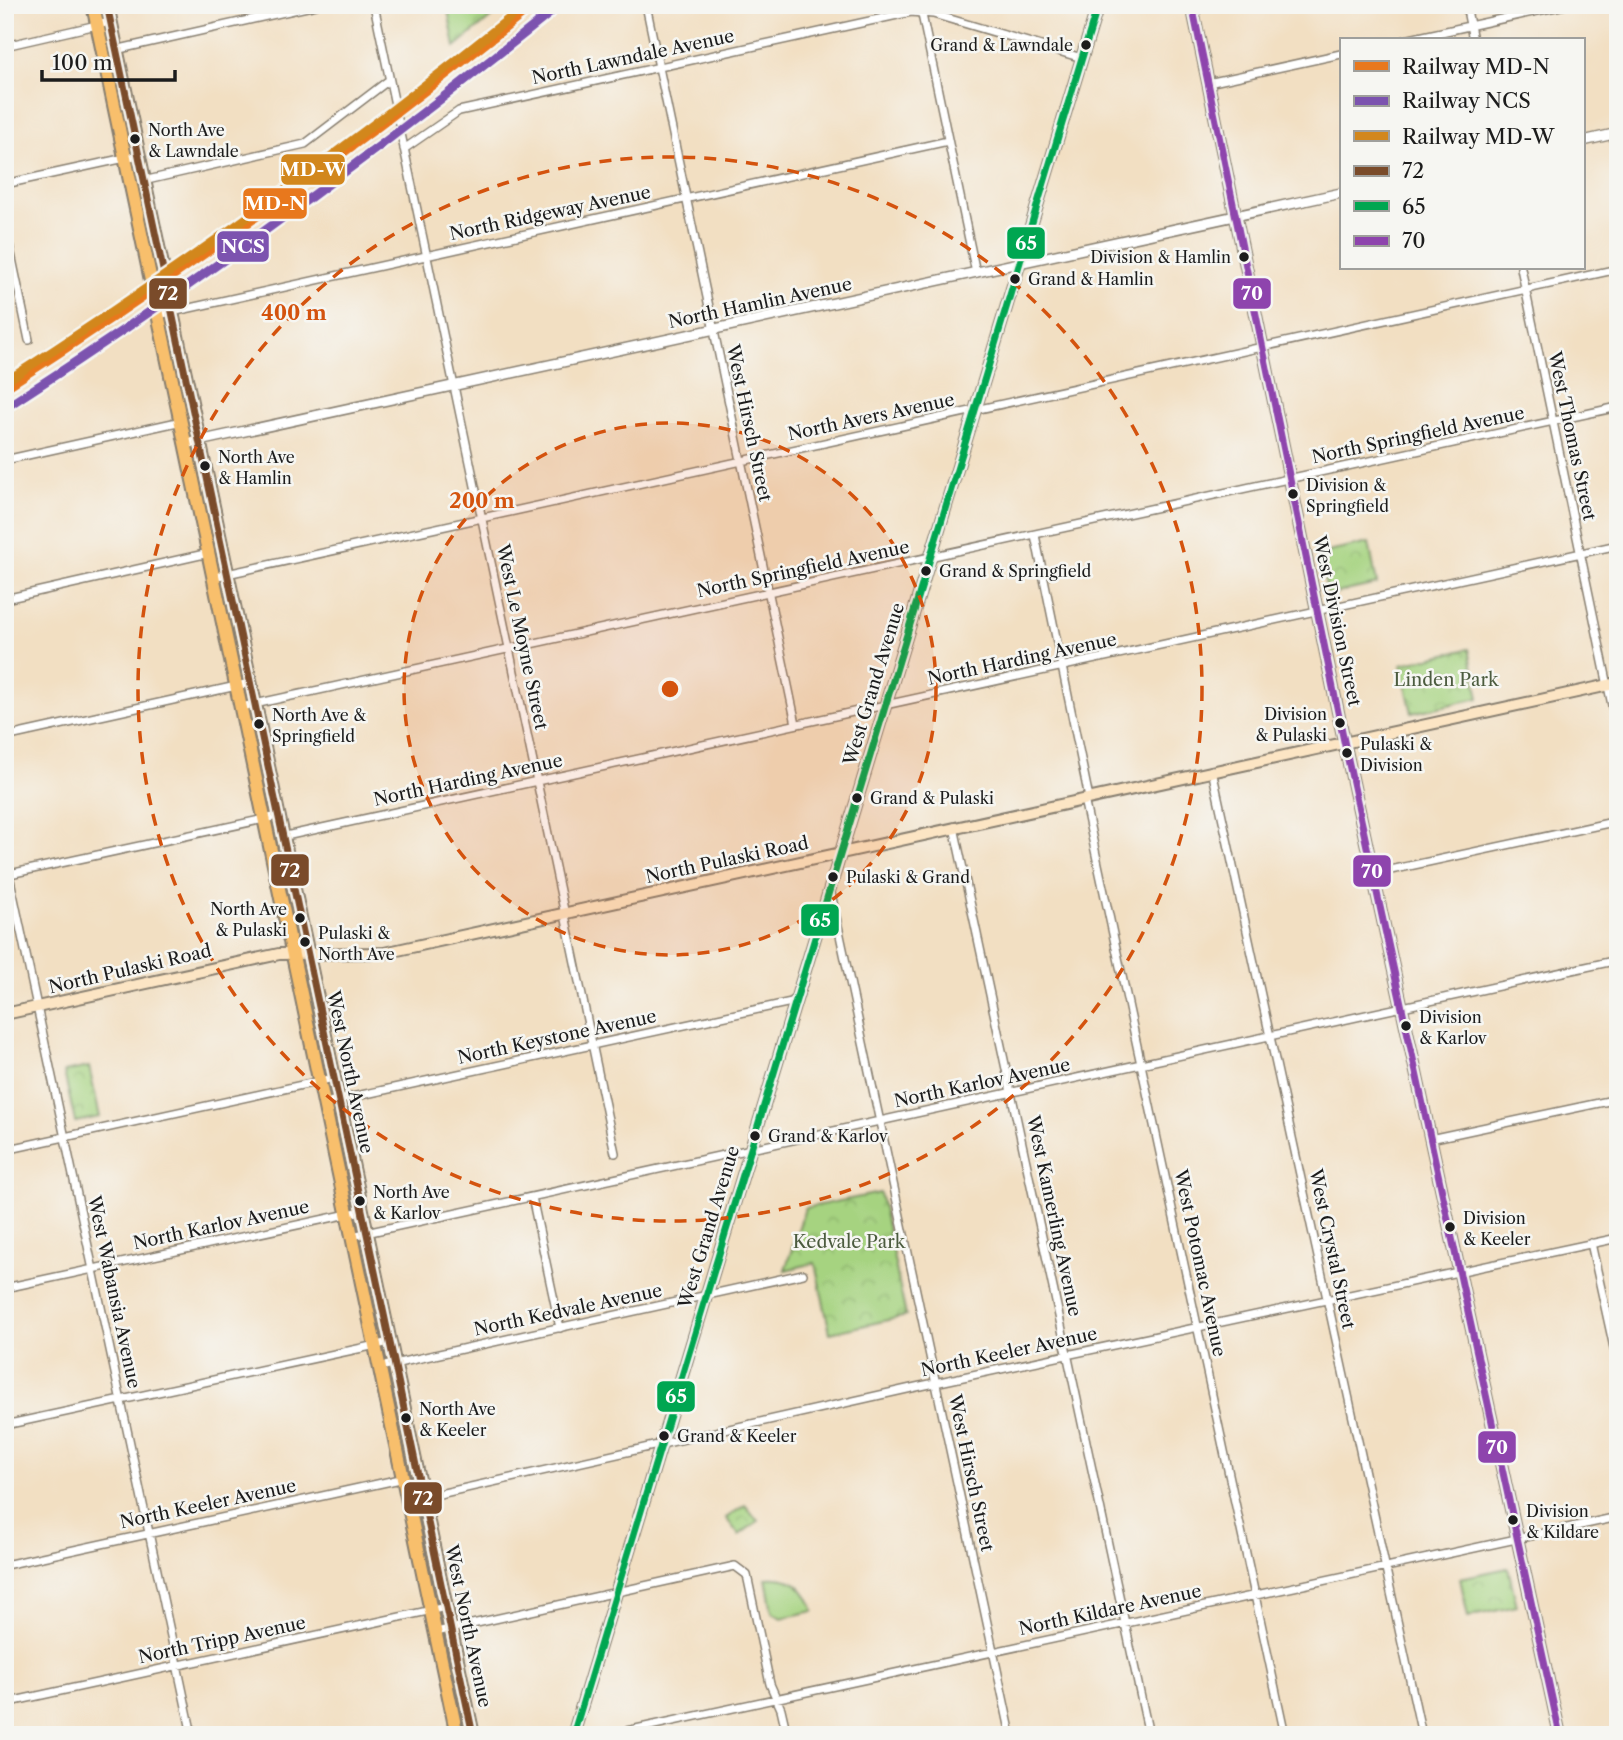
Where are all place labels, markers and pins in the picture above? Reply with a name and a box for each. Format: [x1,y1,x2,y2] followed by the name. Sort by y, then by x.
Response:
[930,35,1073,55] place label: Grand & Lawndale
[1079,38,1093,52] marker: Grand & Lawndale
[148,120,239,161] place label: North Ave & Lawndale
[128,132,142,146] marker: North Ave & Lawndale
[1090,247,1231,267] place label: Division & Hamlin
[1237,250,1251,264] marker: Division & Hamlin
[1028,269,1154,289] place label: Grand & Hamlin
[1008,272,1022,286] marker: Grand & Hamlin
[218,447,295,488] place label: North Ave & Hamlin
[198,459,212,473] marker: North Ave & Hamlin
[1306,475,1389,516] place label: Division & Springfield
[1286,487,1300,501] marker: Division & Springfield
[939,561,1091,581] place label: Grand & Springfield
[919,564,933,578] marker: Grand & Springfield
[658,677,682,701] centre of rings
[1255,704,1327,745] place label: Division & Pulaski
[272,705,366,746] place label: North Ave & Springfield
[1333,716,1347,730] marker: Division & Pulaski
[252,717,266,731] marker: North Ave & Springfield
[1360,734,1432,775] place label: Pulaski & Division
[1340,746,1354,760] marker: Pulaski & Division
[870,788,994,808] place label: Grand & Pulaski
[850,791,864,805] marker: Grand & Pulaski
[846,867,970,887] place label: Pulaski & Grand
[826,870,840,884] marker: Pulaski & Grand
[210,899,287,940] place label: North Ave & Pulaski
[293,911,307,925] marker: North Ave & Pulaski
[318,923,395,964] place label: Pulaski & North Ave
[298,935,312,949] marker: Pulaski & North Ave
[1419,1007,1487,1048] place label: Division & Karlov
[1399,1019,1413,1033] marker: Division & Karlov
[768,1126,888,1146] place label: Grand & Karlov
[748,1129,762,1143] marker: Grand & Karlov
[373,1182,450,1223] place label: North Ave & Karlov
[353,1194,367,1208] marker: North Ave & Karlov
[1463,1208,1531,1249] place label: Division & Keeler
[1443,1220,1457,1234] marker: Division & Keeler
[419,1399,496,1440] place label: North Ave & Keeler
[399,1411,413,1425] marker: North Ave & Keeler
[677,1426,797,1446] place label: Grand & Keeler
[657,1429,671,1443] marker: Grand & Keeler
[1526,1501,1599,1542] place label: Division & Kildare
[1506,1513,1520,1527] marker: Division & Kildare

